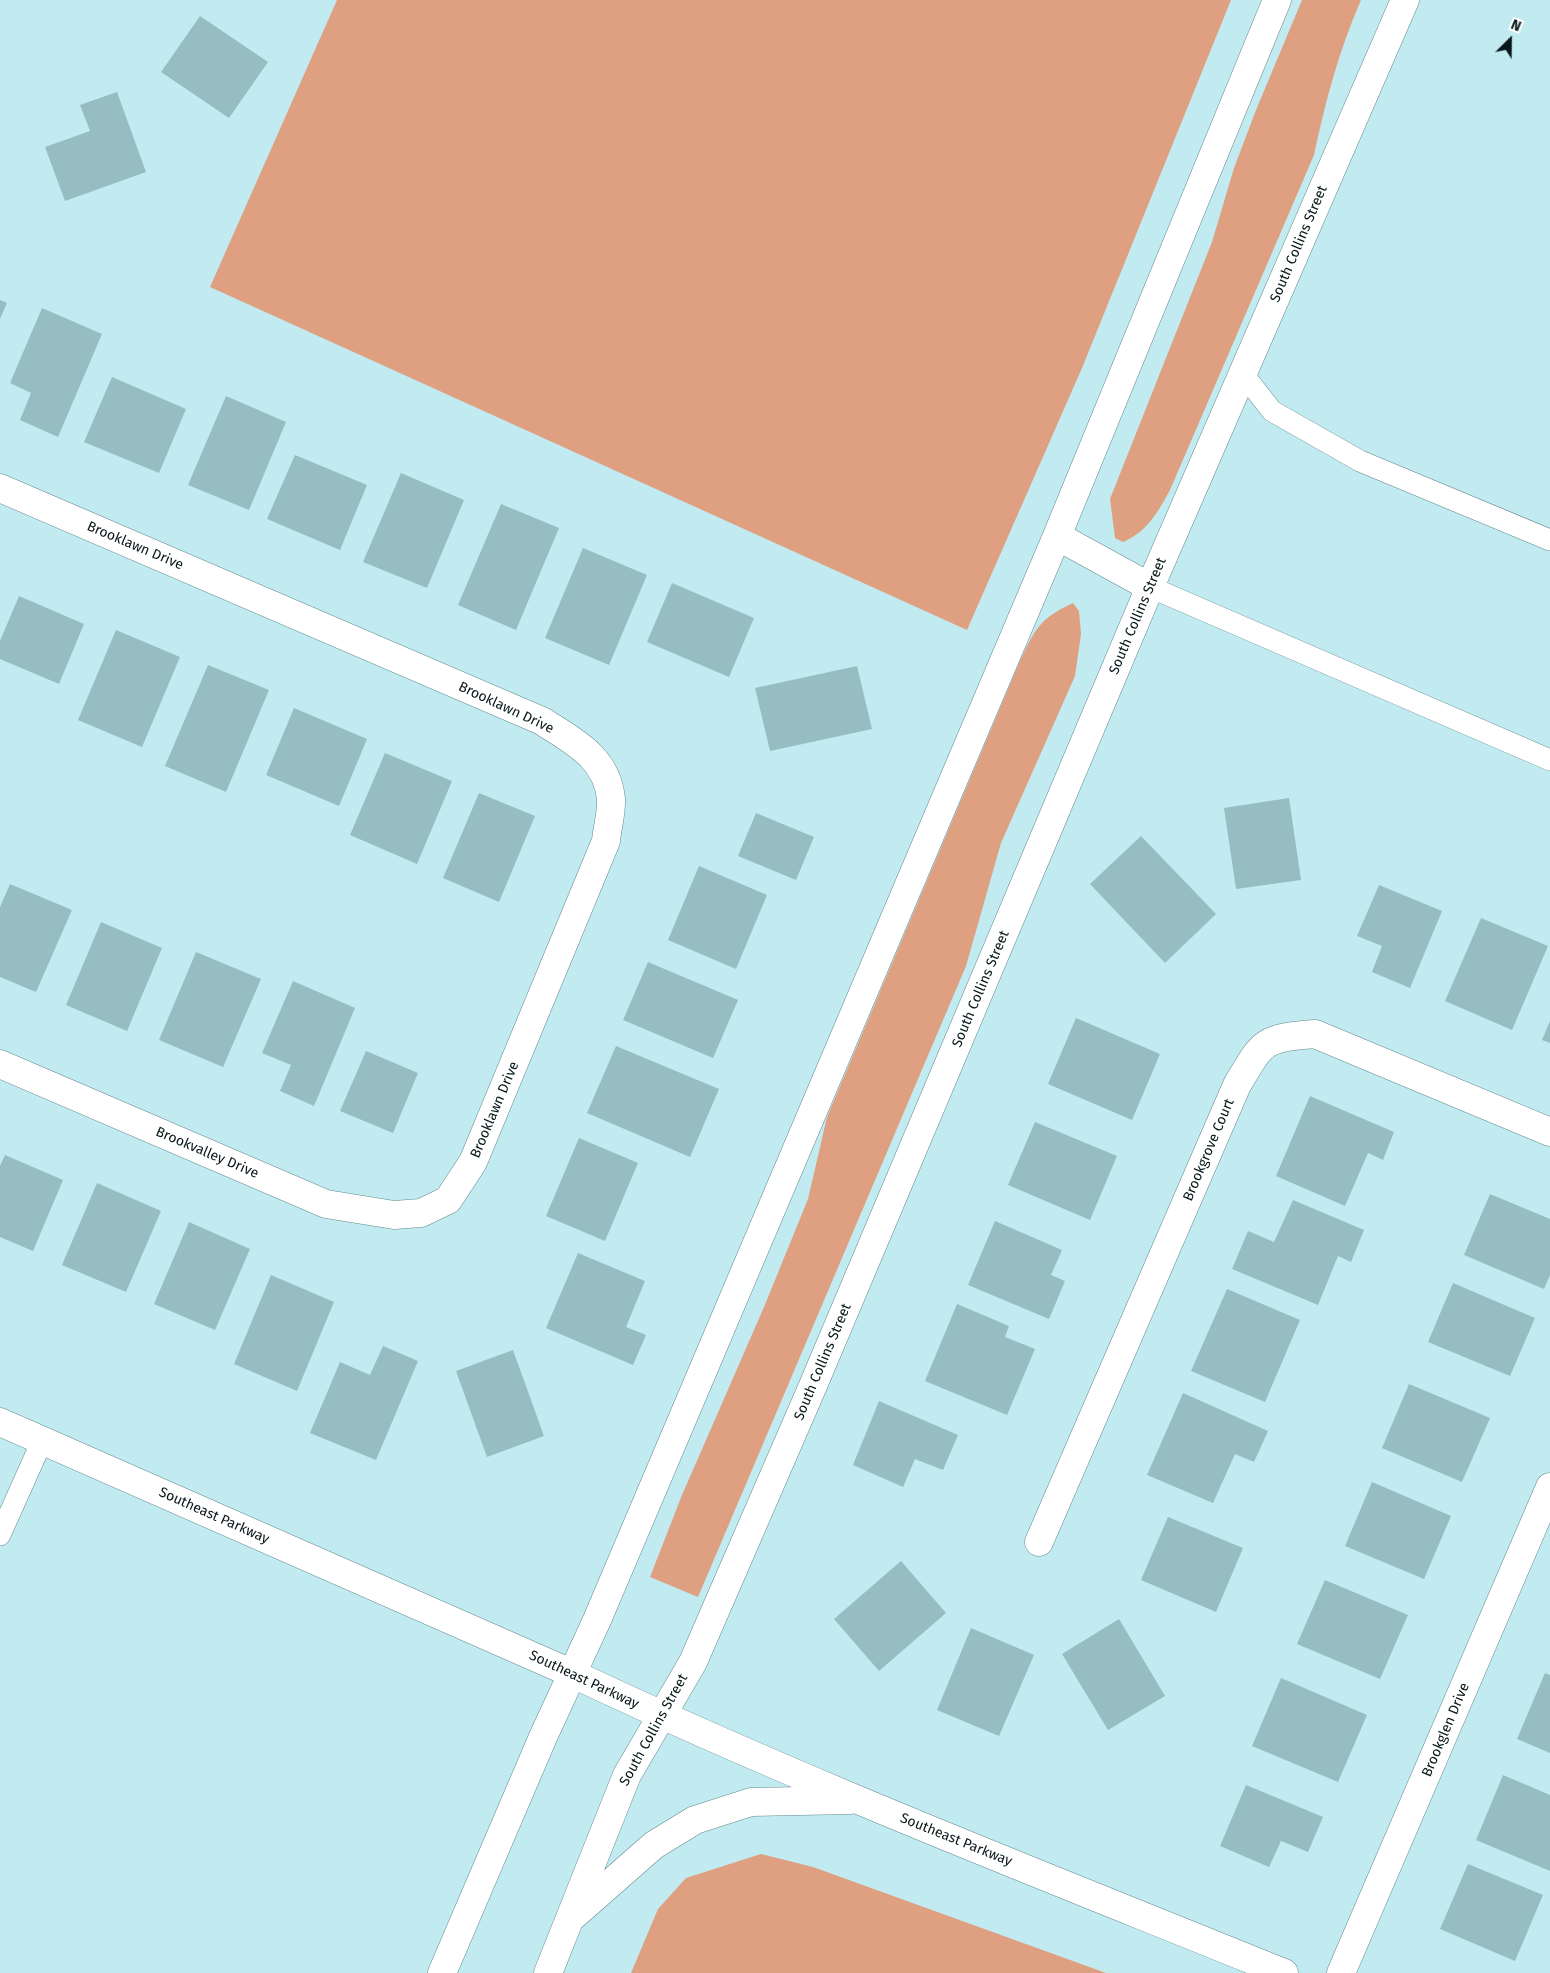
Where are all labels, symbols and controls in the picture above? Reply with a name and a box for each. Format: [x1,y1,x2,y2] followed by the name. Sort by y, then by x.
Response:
[1485,15,1535,65] north arrow
[1508,16,1524,35] text: N
[1267,183,1331,305] street label: South Collins Street
[84,518,186,574] street label: Brooklawn Drive
[1106,555,1170,677] street label: South Collins Street
[456,679,556,737] street label: Brooklawn Drive
[949,928,1013,1050] street label: South Collins Street
[467,1059,523,1161] street label: Brooklawn Drive
[1180,1096,1238,1204] street label: Brookgrove Court
[153,1124,261,1182] street label: Brookvalley Drive
[791,1301,855,1423] street label: South Collins Street
[156,1484,272,1548] street label: Southeast Parkway
[526,1647,642,1713] street label: Southeast Parkway
[616,1671,692,1789] street label: South Collins Street
[1419,1680,1473,1780] street label: Brookglen Drive
[898,1810,1014,1870] street label: Southeast Parkway

